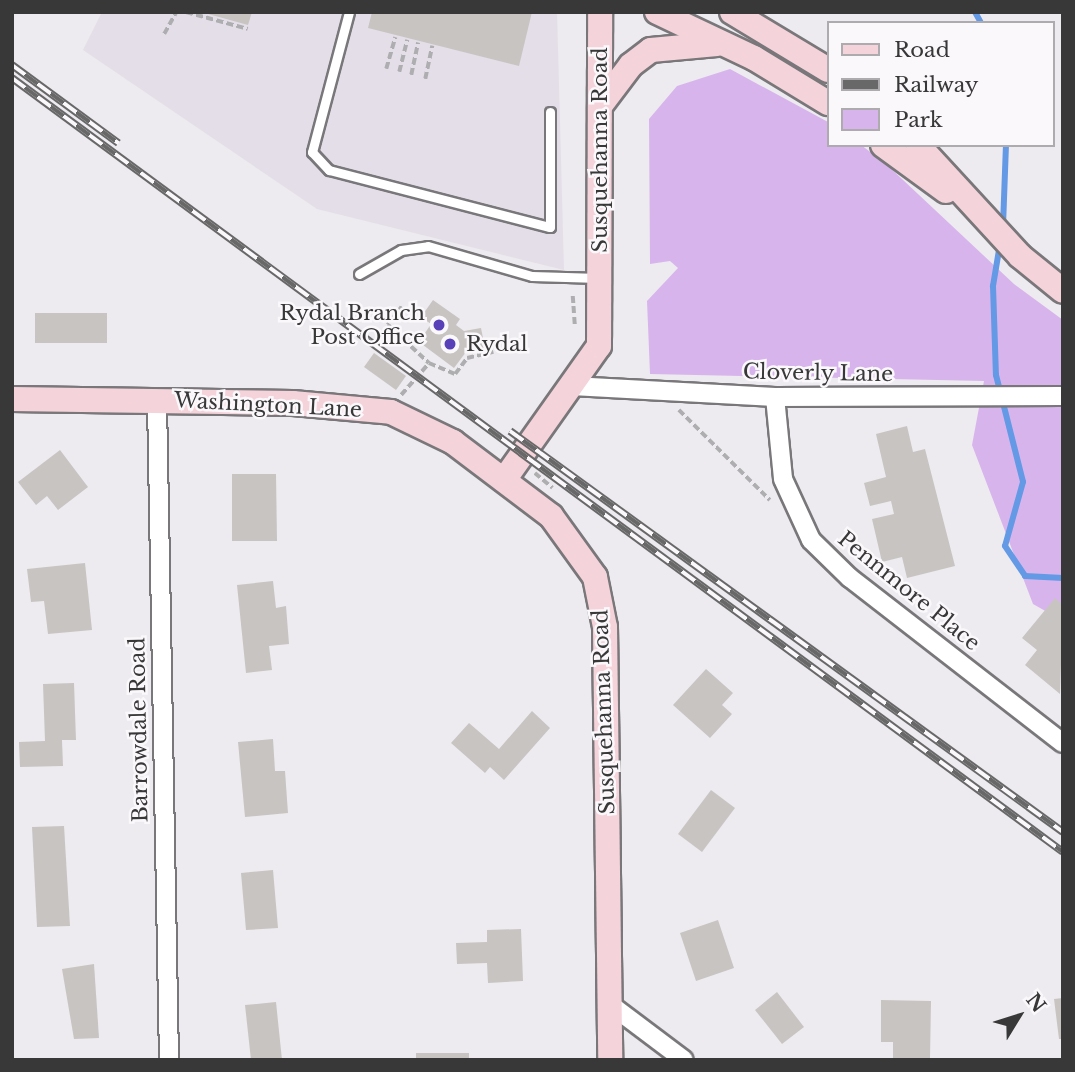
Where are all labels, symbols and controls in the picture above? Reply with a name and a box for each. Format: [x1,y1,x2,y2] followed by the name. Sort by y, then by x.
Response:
[827,21,1054,147] legend
[894,37,950,63] text: Road
[587,47,613,253] street label: Susquehanna Road
[894,72,978,98] text: Railway
[894,107,943,133] text: Park
[280,300,425,350] place label: Rydal Branch Post Office
[431,317,447,333] marker: Rydal Branch Post Office
[466,331,527,357] place label: Rydal
[440,334,460,354] marker: Rydal
[742,359,894,387] street label: Cloverly Lane
[173,387,363,423] street label: Washington Lane
[833,526,985,656] street label: Pennmore Place
[588,609,620,815] street label: Susquehanna Road
[125,637,153,823] street label: Barrowdale Road
[984,981,1054,1051] north arrow
[1021,989,1051,1017] text: N

